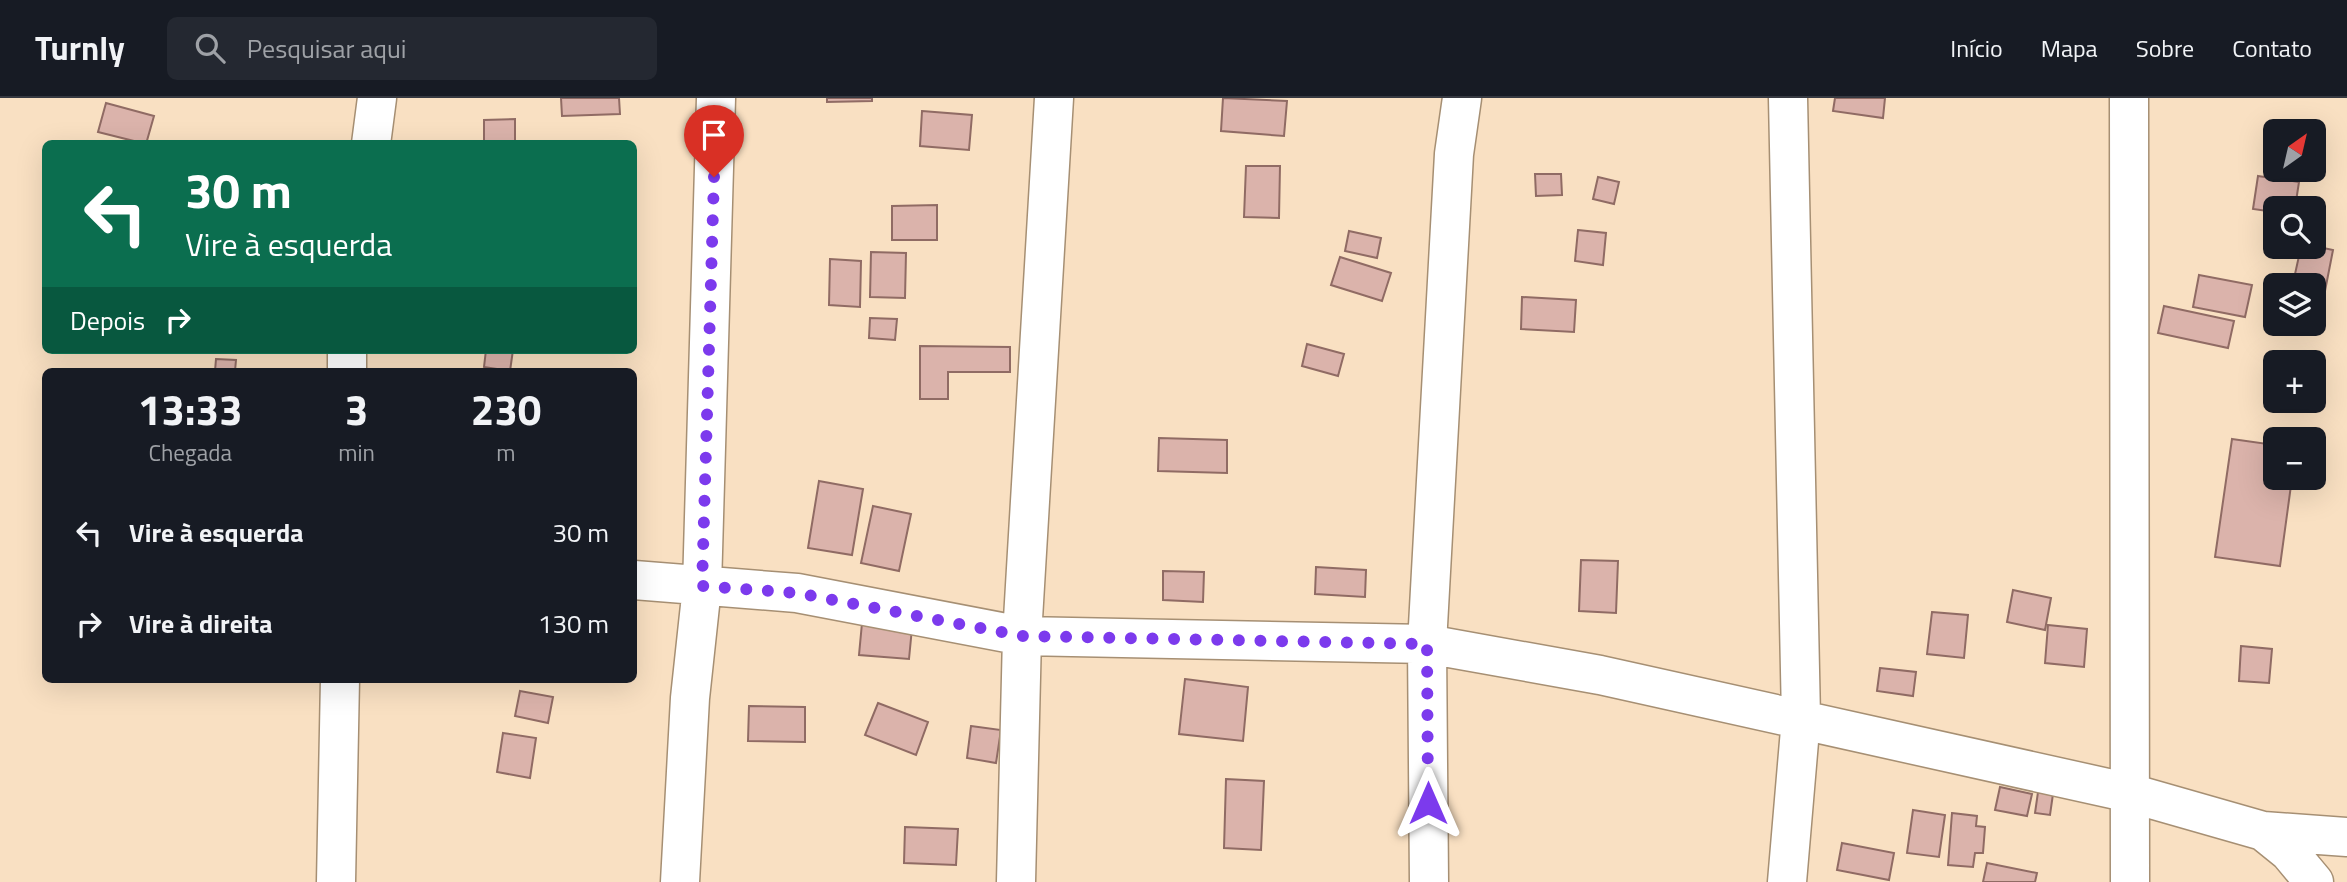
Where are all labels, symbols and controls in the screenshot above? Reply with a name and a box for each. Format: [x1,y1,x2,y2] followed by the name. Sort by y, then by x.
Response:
[167,17,657,80] search box
[35,23,125,73] text: Turnly
[191,29,229,67] icon: search
[247,29,407,68] text: Pesquisar aqui
[1950,30,2003,66] text: Início
[2041,30,2098,66] text: Mapa
[2136,30,2194,66] text: Sobre
[2232,30,2312,66] text: Contato
[684,105,744,177] pin
[695,116,733,154] icon: arrive
[2263,119,2326,182] north arrow
[2263,119,2326,490] map controls
[185,152,292,227] text: 30 m
[70,168,161,259] icon: left
[2263,196,2326,259] button: search
[185,220,392,268] text: Vire à esquerda
[2263,273,2326,336] button: layers
[70,301,145,340] text: Depois
[159,301,197,339] icon: right
[2263,350,2326,413] button: +
[138,377,243,441] text: 13:33
[345,377,368,441] text: 3
[471,377,541,441] text: 230
[2263,427,2326,490] button: −
[148,435,232,470] text: Chegada
[338,435,375,470] text: min
[496,435,516,470] text: m
[129,513,304,552] text: Vire à esquerda
[552,513,609,552] text: 30 m
[70,514,108,552] icon: left
[129,604,272,643] text: Vire à direita
[538,604,609,643] text: 130 m
[70,605,108,643] icon: right
[1391,766,1465,840] position arrow

